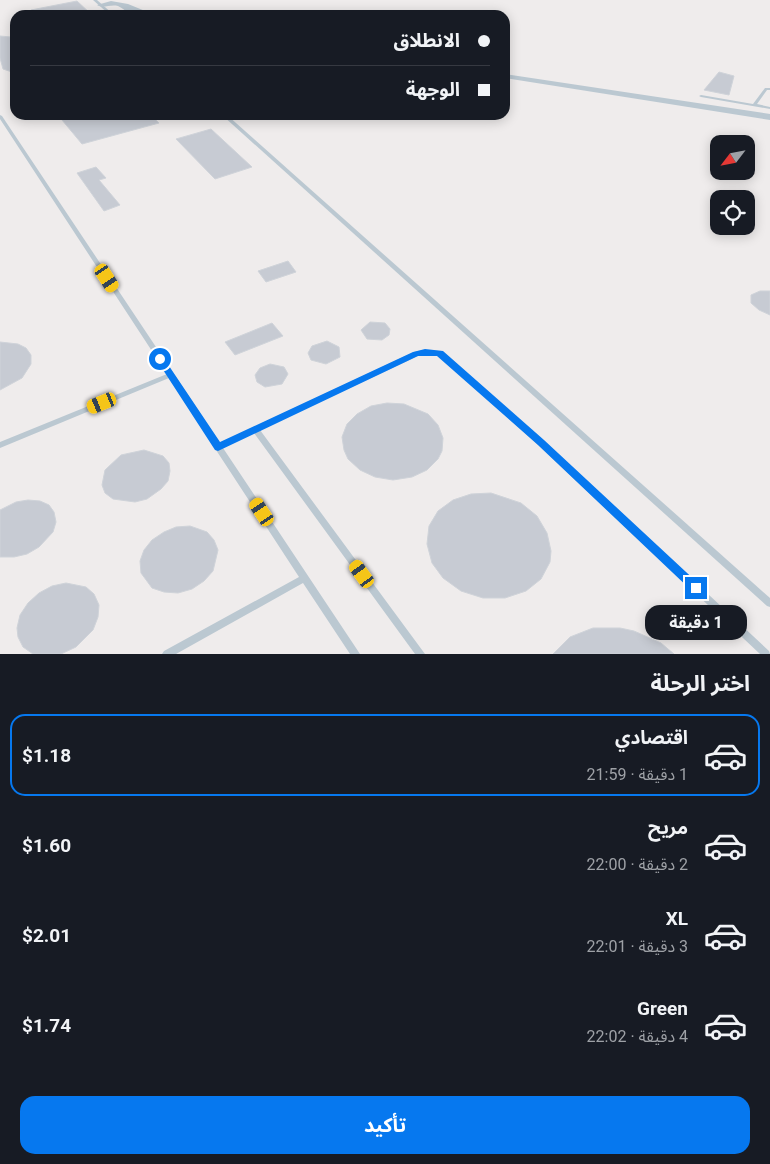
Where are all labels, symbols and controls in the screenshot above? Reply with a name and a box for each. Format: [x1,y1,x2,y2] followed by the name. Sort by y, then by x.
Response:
[394,29,460,52] text: الانطلاق
[406,78,460,101] text: الوجهة
[710,135,755,180] north arrow
[710,135,755,235] map controls
[710,190,755,235] button: locate
[92,261,121,295] car
[149,348,171,370] route start
[85,390,118,416] car
[247,495,276,529] car
[347,557,376,591] car
[685,577,707,599] route end
[645,606,747,640] callout: 1 دقيقة
[669,613,723,632] text: 1 دقيقة
[651,671,750,696] text: اختر الرحلة
[615,726,688,749] text: اقتصادي
[703,733,748,778] icon: car
[22,744,71,767] text: $1.18
[587,765,688,784] text: 1 دقيقة · 21:59
[648,816,688,839] text: مريح
[703,823,748,868] icon: car
[22,834,71,857] text: $1.60
[587,855,688,874] text: 2 دقيقة · 22:00
[666,907,688,930] text: XL
[703,913,748,958] icon: car
[22,924,71,947] text: $2.01
[587,937,688,956] text: 3 دقيقة · 22:01
[637,997,688,1020] text: Green
[703,1003,748,1048] icon: car
[22,1014,71,1037] text: $1.74
[587,1027,688,1046] text: 4 دقيقة · 22:02
[20,1096,750,1154] button: تأكيد

